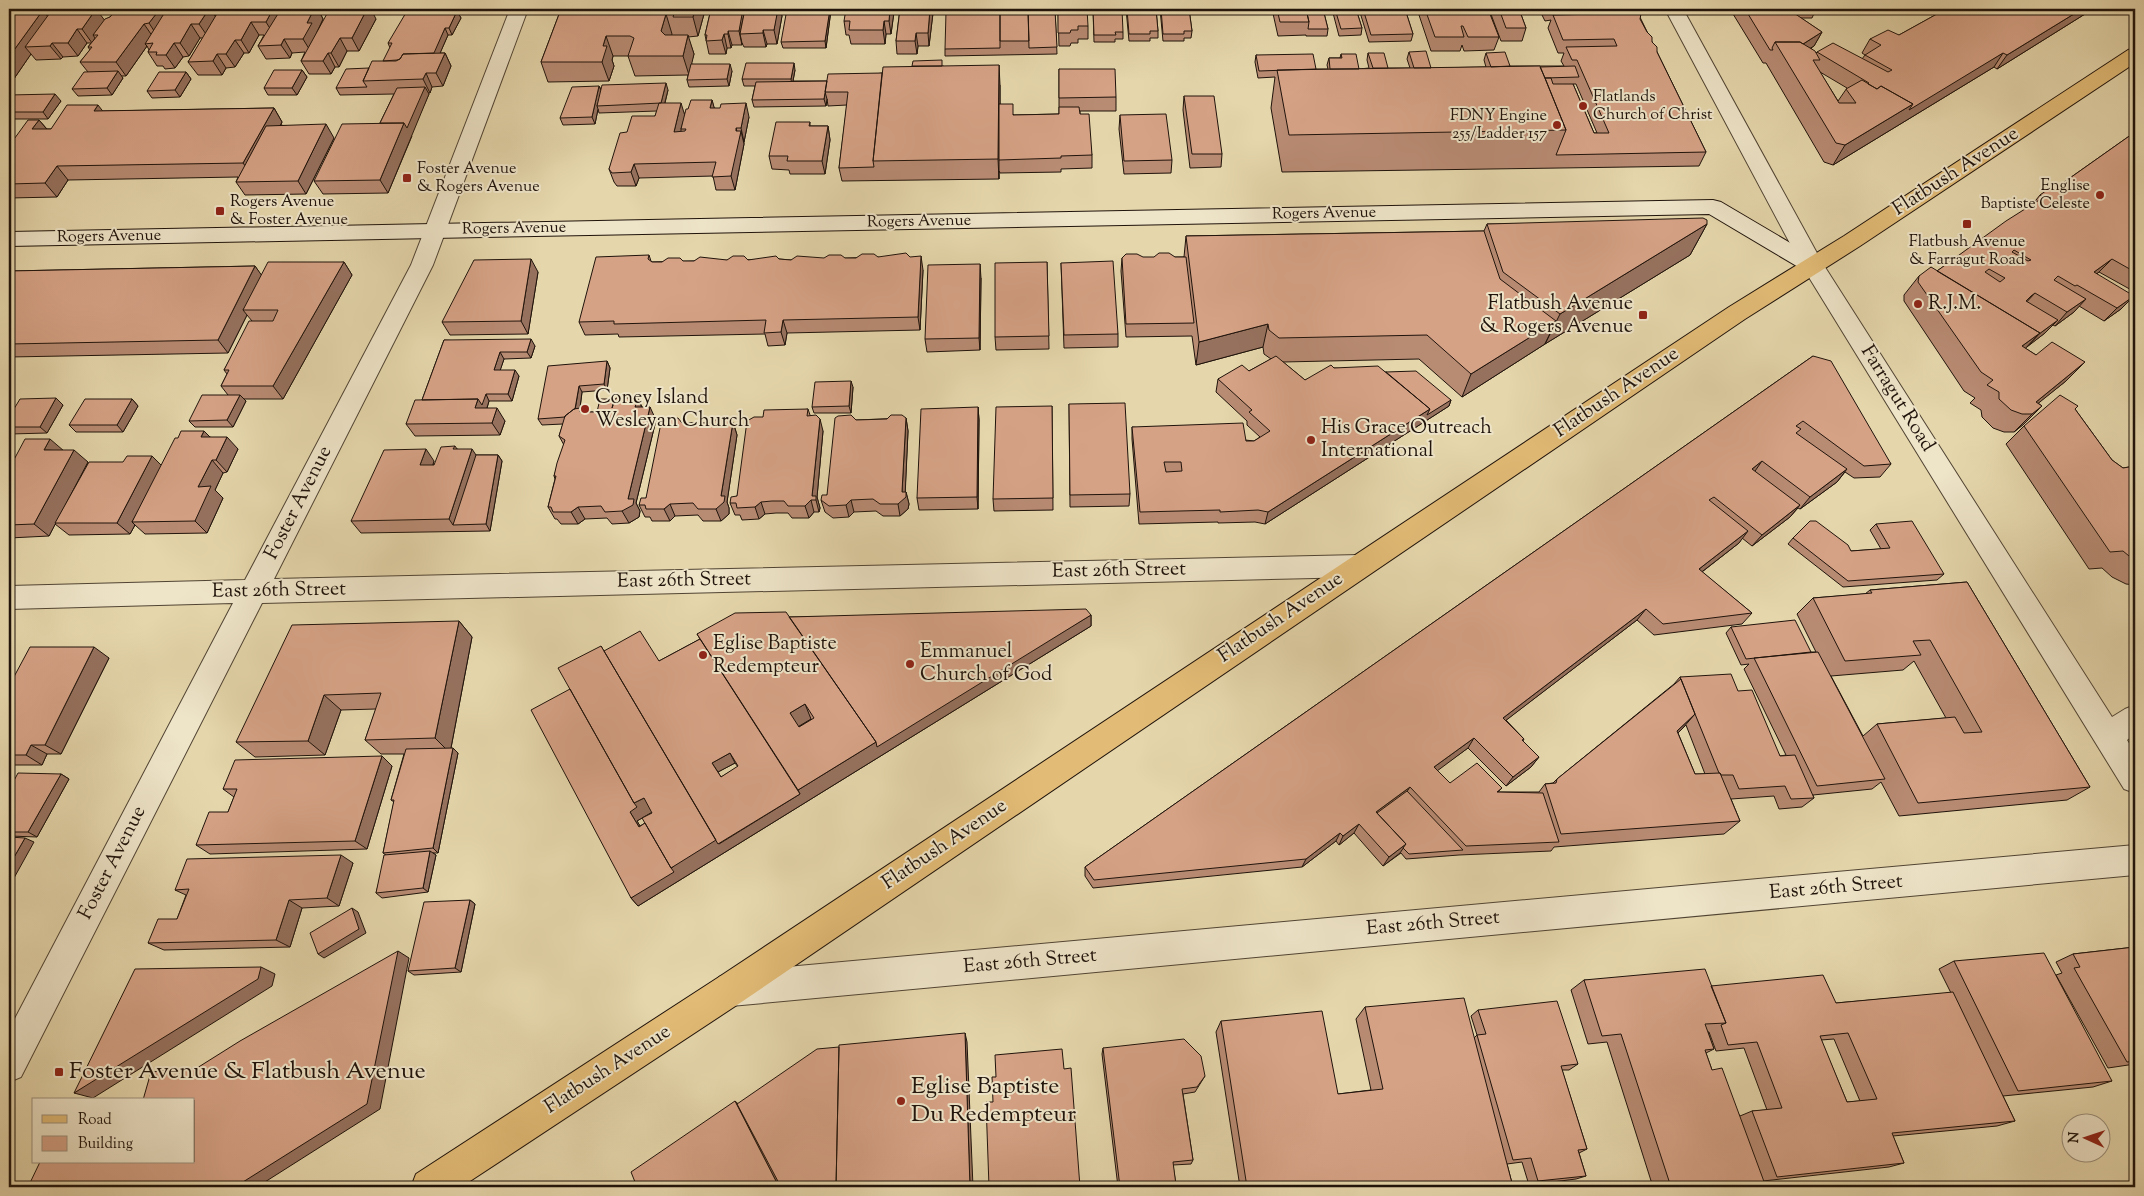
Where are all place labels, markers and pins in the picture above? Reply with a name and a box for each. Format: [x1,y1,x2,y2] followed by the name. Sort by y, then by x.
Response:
[1593,86,1713,127] place label: Flatlands Church of Christ
[1577,100,1589,112] marker: Flatlands Church of Christ
[1450,105,1547,146] place label: FDNY Engine 255/Ladder 157
[1551,119,1563,131] marker: FDNY Engine 255/Ladder 157
[417,158,540,199] place label: Foster Avenue & Rogers Avenue
[401,172,413,184] marker: Foster Avenue & Rogers Avenue
[1980,175,2090,216] place label: Englise Baptiste Celeste
[2094,189,2106,201] marker: Englise Baptiste Celeste
[230,191,348,232] place label: Rogers Avenue & Foster Avenue
[214,205,226,217] marker: Rogers Avenue & Foster Avenue
[1961,218,1973,230] marker: Flatbush Avenue & Farragut Road
[1909,231,2025,272] place label: Flatbush Avenue & Farragut Road
[1480,290,1633,342] place label: Flatbush Avenue & Rogers Avenue
[1928,290,1981,319] place label: R.J.M.
[1912,298,1924,310] marker: R.J.M.
[1637,309,1649,321] marker: Flatbush Avenue & Rogers Avenue
[595,384,750,436] place label: Coney Island Wesleyan Church
[579,403,591,415] marker: Coney Island Wesleyan Church
[1321,414,1492,466] place label: His Grace Outreach International
[1305,434,1317,446] marker: His Grace Outreach International
[713,630,837,682] place label: Eglise Baptiste Redempteur
[920,638,1052,690] place label: Emmanuel Church of God
[697,649,709,661] marker: Eglise Baptiste Redempteur
[904,658,916,670] marker: Emmanuel Church of God
[69,1055,426,1089] place label: Foster Avenue & Flatbush Avenue
[53,1066,65,1078] marker: Foster Avenue & Flatbush Avenue
[911,1070,1076,1132] place label: Eglise Baptiste Du Redempteur
[895,1095,907,1107] marker: Eglise Baptiste Du Redempteur

